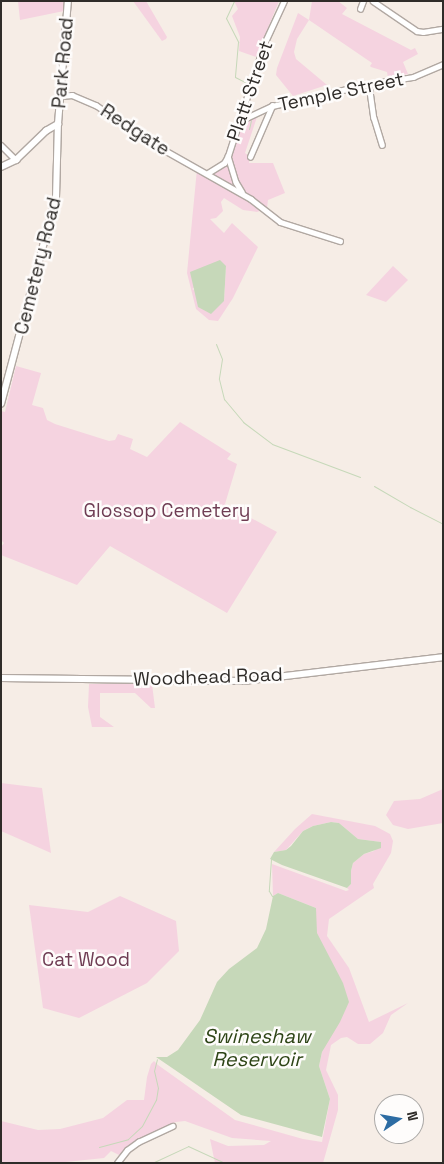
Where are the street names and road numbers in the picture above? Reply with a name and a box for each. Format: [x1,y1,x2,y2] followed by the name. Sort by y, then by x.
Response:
[48,17,78,109] street label: Park Road
[222,38,278,144] street label: Platt Street
[276,68,406,116] street label: Temple Street
[96,99,174,161] street label: Redgate
[10,195,66,337] street label: Cemetery Road
[133,663,283,691] street label: Woodhead Road

